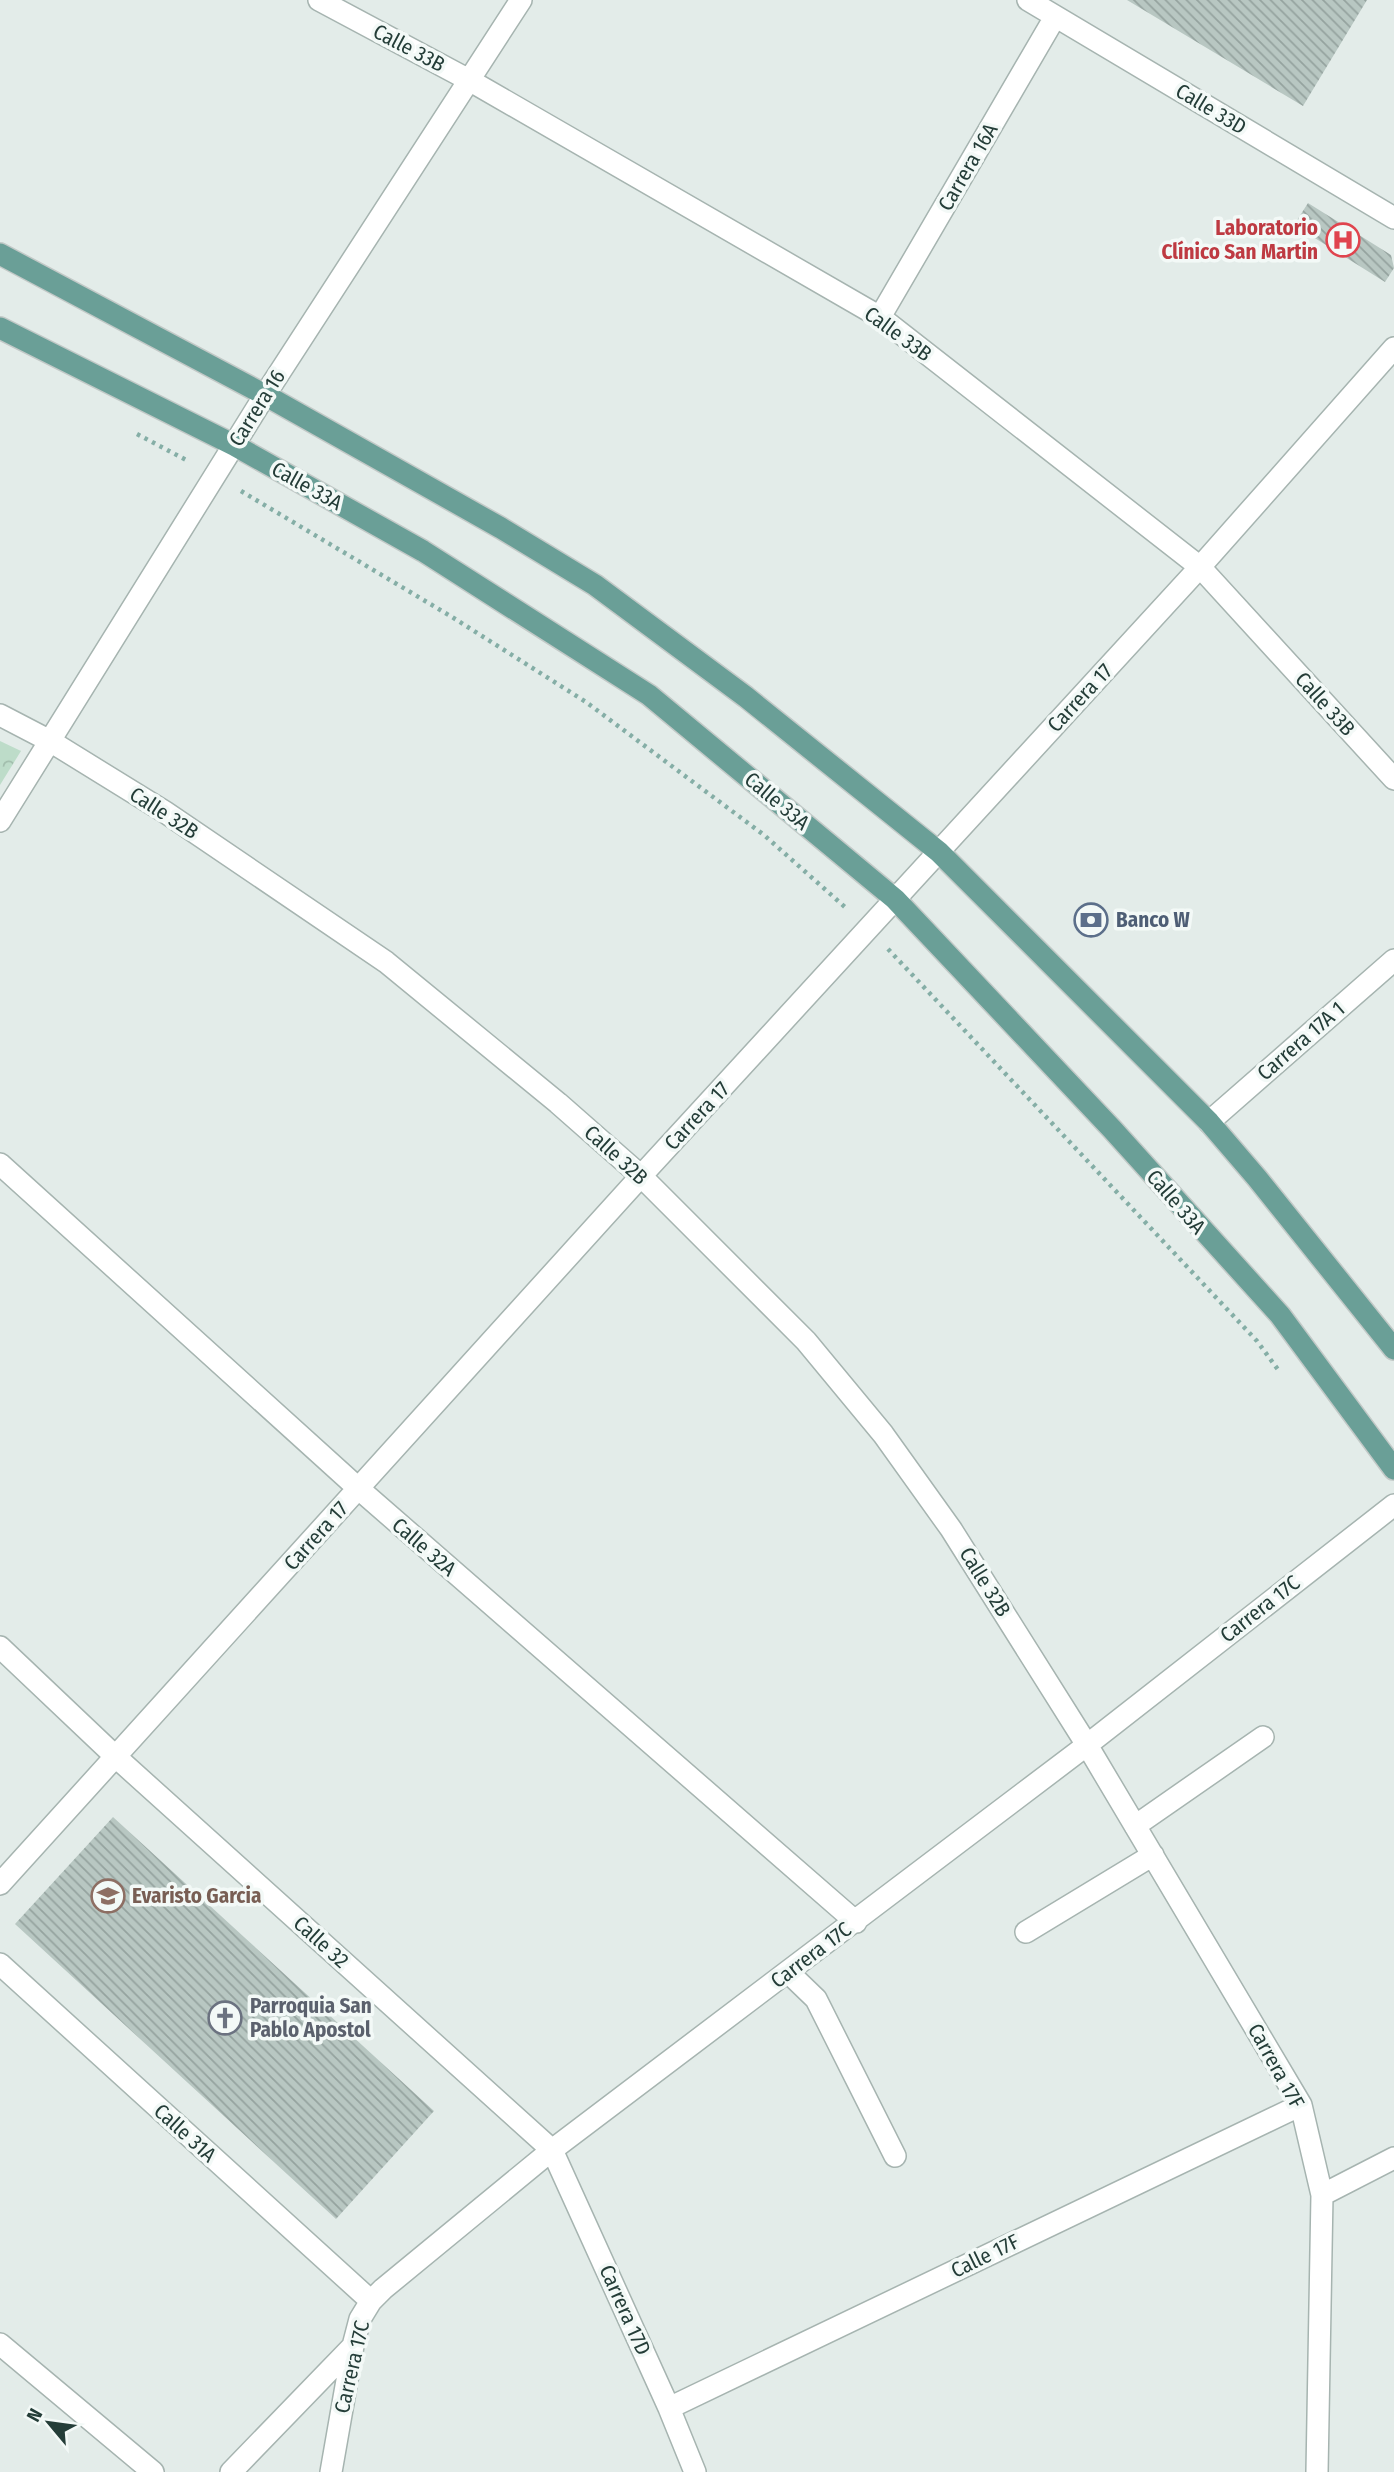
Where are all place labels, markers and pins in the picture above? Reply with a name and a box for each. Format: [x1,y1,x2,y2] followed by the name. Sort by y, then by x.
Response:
[1161,215,1318,265] place label: Laboratorio Clínico San Martin
[1324,221,1362,259] hospital icon: Laboratorio Clínico San Martin
[1072,901,1110,939] bank icon: Banco W
[1116,907,1190,933] place label: Banco W
[89,1877,127,1915] school or university icon: Evaristo Garcia
[132,1883,261,1909] place label: Evaristo Garcia
[250,1993,372,2043] place label: Parroquia San Pablo Apostol
[206,1999,244,2037] church icon: Parroquia San Pablo Apostol

